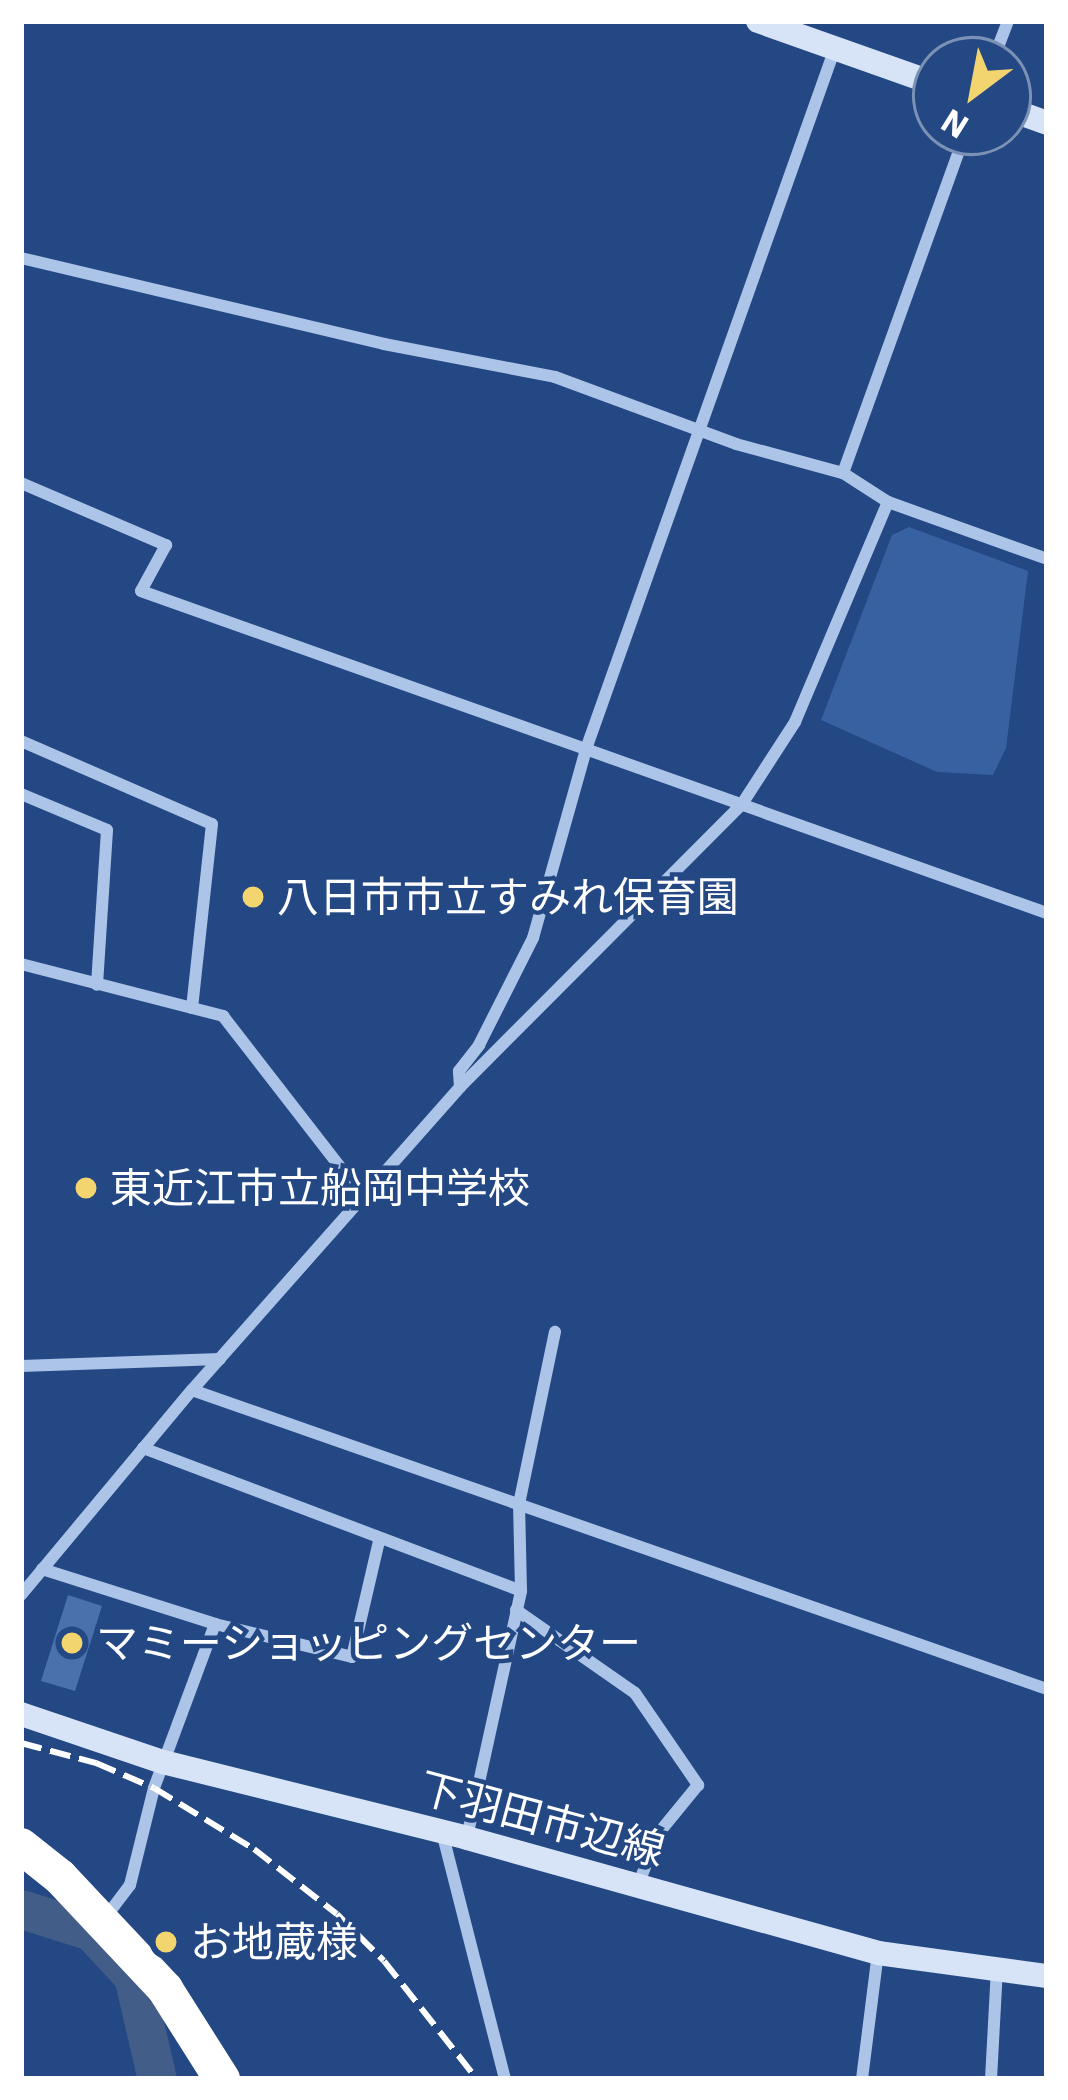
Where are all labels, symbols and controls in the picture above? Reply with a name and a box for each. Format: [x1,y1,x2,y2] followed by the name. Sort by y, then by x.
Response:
[912,36,1032,156] north arrow
[933,100,976,149] text: N
[277,872,739,922] place label: 八日市市立すみれ保育園
[240,884,266,910] marker: 八日市市立すみれ保育園
[110,1163,530,1213] place label: 東近江市立船岡中学校
[73,1175,99,1201] marker: 東近江市立船岡中学校
[96,1618,642,1668] place label: マミーショッピングセンター
[59,1630,85,1656] marker: マミーショッピングセンター
[414,1762,670,1876] street label: 下羽田市辺線
[190,1917,358,1967] place label: お地蔵様
[153,1929,179,1955] marker: お地蔵様

